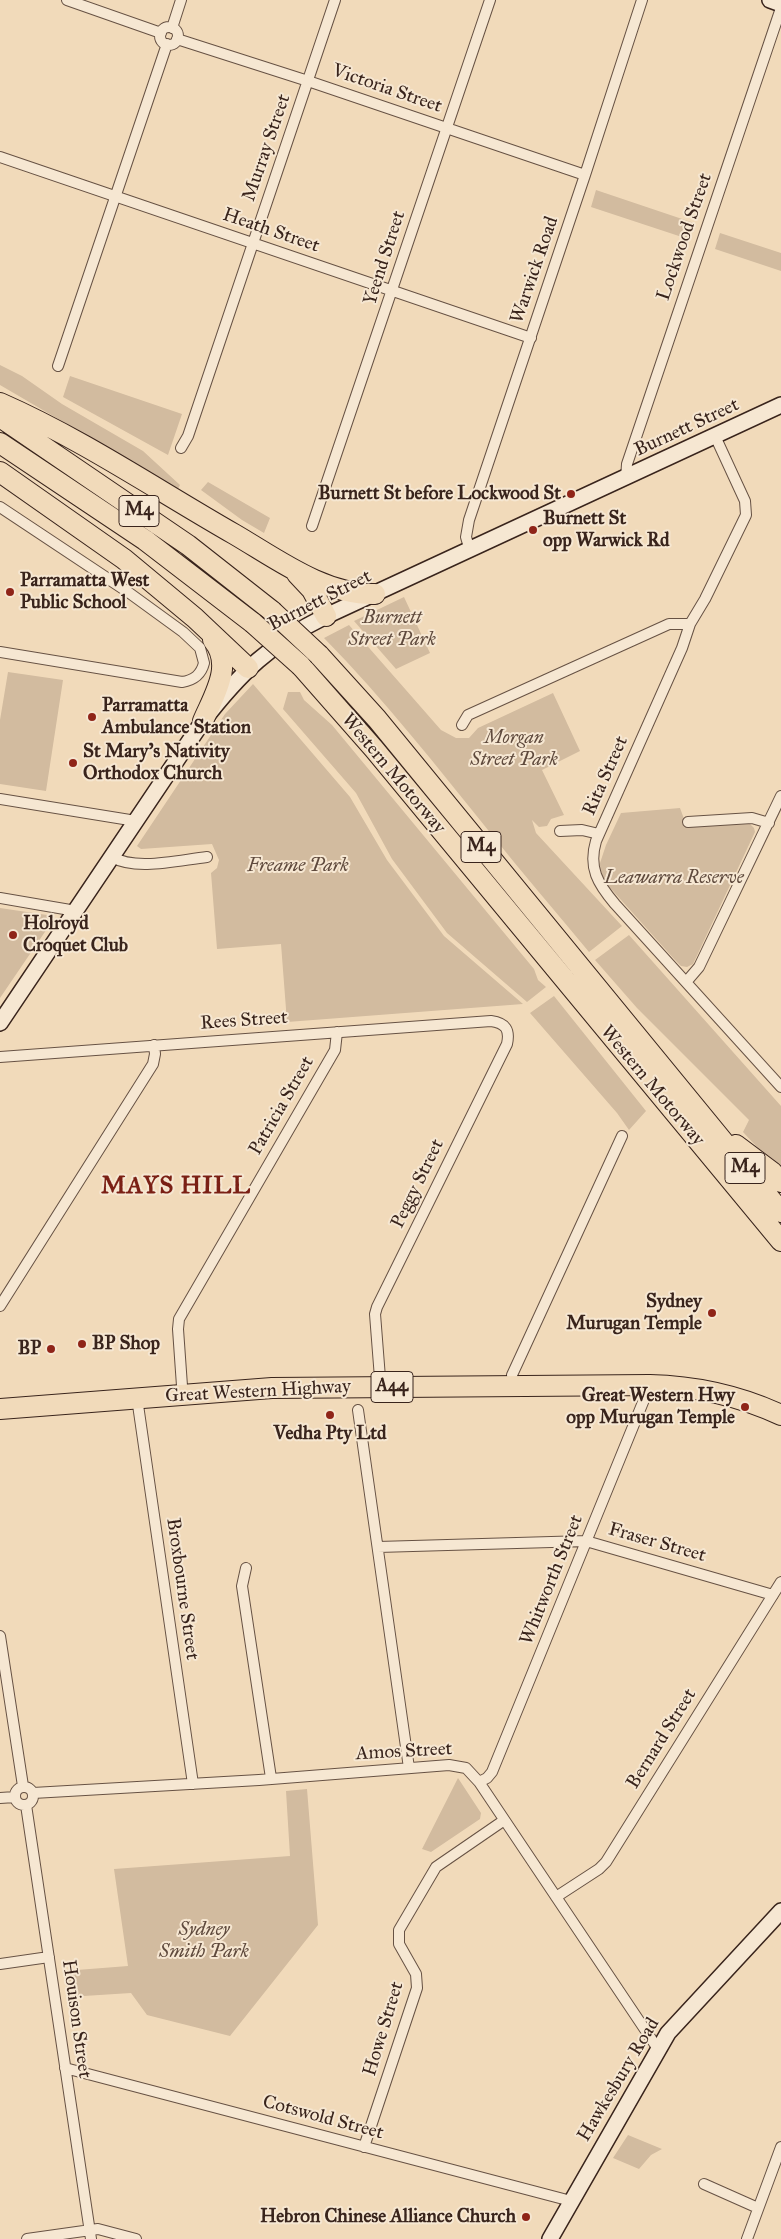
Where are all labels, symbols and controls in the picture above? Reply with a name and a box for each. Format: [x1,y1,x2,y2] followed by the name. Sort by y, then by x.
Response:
[329,60,445,118] street label: Victoria Street
[238,91,296,205] street label: Murray Street
[653,170,717,304] street label: Lockwood Street
[220,204,322,258] street label: Heath Street
[359,208,411,308] street label: Yeend Street
[506,214,564,326] street label: Warwick Road
[631,394,743,462] street label: Burnett Street
[318,483,561,505] place label: Burnett St before Lockwood St
[565,488,577,500] marker: Burnett St before Lockwood St
[119,496,159,526] road number: M4
[543,508,670,552] place label: Burnett St opp Warwick Rd
[527,524,539,536] marker: Burnett St opp Warwick Rd
[265,565,375,637] street label: Burnett Street
[20,570,149,614] place label: Parramatta West Public School
[4,586,16,598] marker: Parramatta West Public School
[348,607,436,651] park label: Burnett Street Park
[102,695,251,739] place label: Parramatta Ambulance Station
[336,709,450,839] street label: Western Motorway
[86,711,98,723] marker: Parramatta Ambulance Station
[470,727,558,771] park label: Morgan Street Park
[578,733,634,819] street label: Rita Street
[83,741,230,785] place label: St Mary's Nativity Orthodox Church
[67,757,79,769] marker: St Mary's Nativity Orthodox Church
[461,832,501,862] road number: M4
[247,855,349,877] park label: Freame Park
[604,867,744,889] park label: Leawarra Reserve
[23,913,128,957] place label: Holroyd Croquet Club
[7,929,19,941] marker: Holroyd Croquet Club
[200,1007,288,1035] street label: Rees Street
[595,1021,709,1151] street label: Western Motorway
[245,1053,319,1159] street label: Patricia Street
[387,1136,449,1232] street label: Peggy Street
[725,1152,765,1184] road number: M4
[100,1173,252,1201] district label: MAYS HILL
[566,1291,702,1335] place label: Sydney Murugan Temple
[706,1307,718,1319] marker: Sydney Murugan Temple
[92,1333,160,1355] place label: BP Shop
[18,1338,41,1360] place label: BP
[76,1338,88,1350] marker: BP Shop
[45,1343,57,1355] marker: BP
[371,1371,413,1402] road number: A44
[165,1376,351,1408] street label: Great Western Highway
[566,1385,735,1429] place label: Great Western Hwy opp Murugan Temple
[739,1401,751,1413] marker: Great Western Hwy opp Murugan Temple
[324,1409,336,1421] marker: Vedha Pty Ltd
[274,1423,386,1445] place label: Vedha Pty Ltd
[516,1512,588,1648] street label: Whitworth Street
[161,1517,203,1661] street label: Broxbourne Street
[606,1518,708,1568] street label: Fraser Street
[622,1685,702,1793] street label: Bernard Street
[355,1738,453,1766] street label: Amos Street
[159,1919,249,1963] park label: Sydney Smith Park
[56,1958,96,2080] street label: Houison Street
[359,1979,409,2079] street label: Howe Street
[573,2014,665,2146] street label: Hawkesbury Road
[260,2091,386,2145] street label: Cotswold Street
[260,2206,516,2228] place label: Hebron Chinese Alliance Church
[520,2211,532,2223] marker: Hebron Chinese Alliance Church

